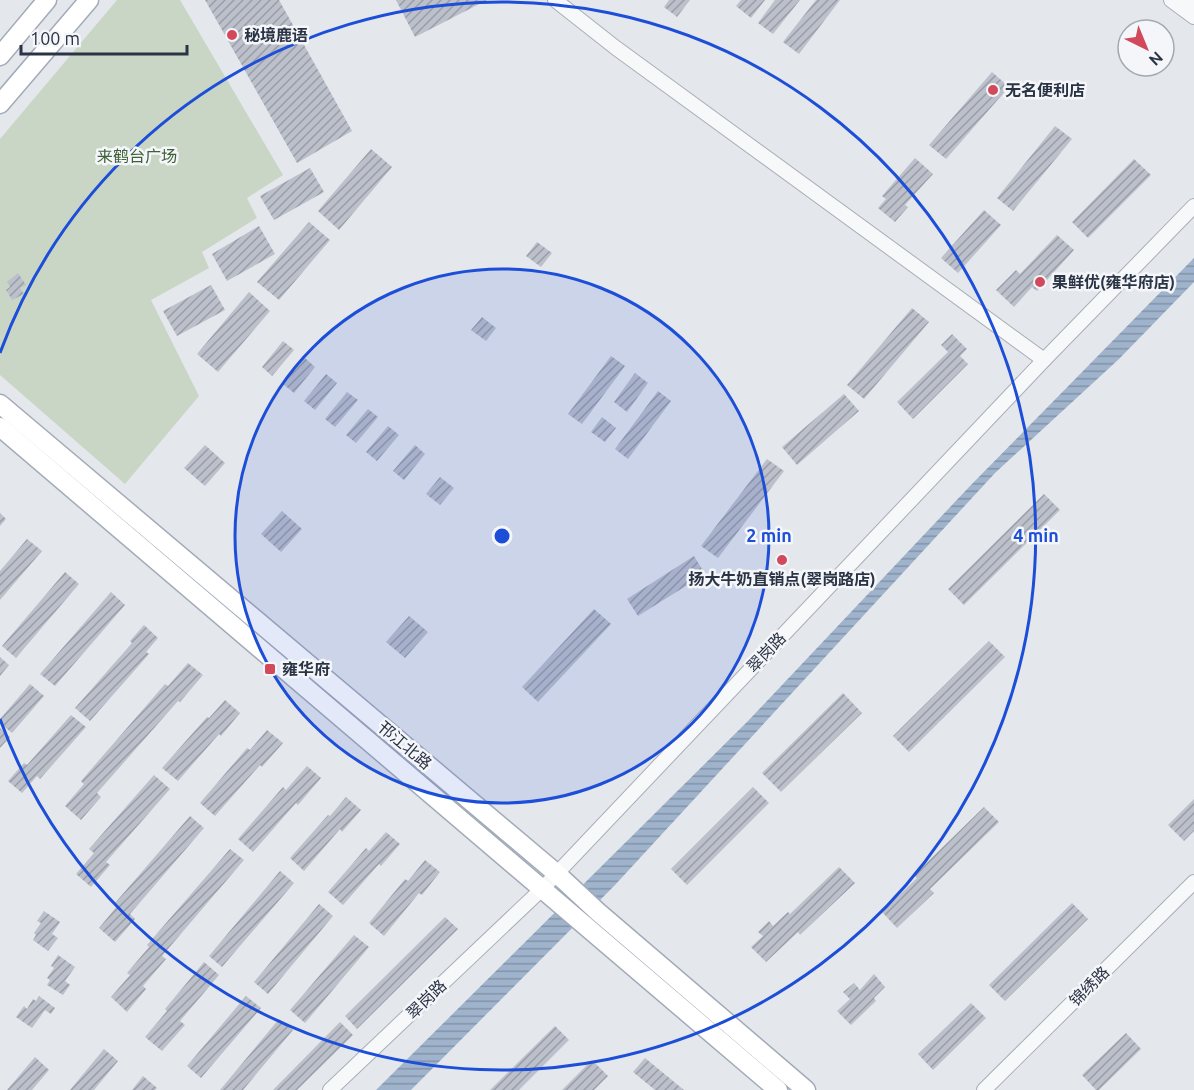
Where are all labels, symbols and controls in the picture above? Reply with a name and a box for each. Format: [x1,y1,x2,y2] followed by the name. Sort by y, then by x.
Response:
[21,18,188,56] scale bar
[1116,18,1176,78] north arrow
[244,26,308,44] place label: 秘境鹿语
[30,28,80,48] text: 100 m
[225,28,239,42] marker: 秘境鹿语
[1146,48,1167,70] text: N
[1005,81,1085,99] place label: 无名便利店
[986,83,1000,97] marker: 无名便利店
[97,147,177,165] park label: 来鹤台广场
[1052,273,1175,292] place label: 果鲜优(雍华府店)
[1033,275,1047,289] marker: 果鲜优(雍华府店)
[746,525,792,545] text: 2 min
[1013,525,1059,545] text: 4 min
[492,526,512,546] centre of rings
[775,553,789,567] marker: 扬大牛奶直销点(翠岗路店)
[688,570,876,589] place label: 扬大牛奶直销点(翠岗路店)
[743,628,789,676] street label: 翠岗路
[282,660,330,678] place label: 雍华府
[263,662,277,676] marker: 雍华府
[375,718,435,772] street label: 邗江北路
[1066,963,1112,1009] street label: 锦绣路
[402,976,450,1022] street label: 翠岗路

